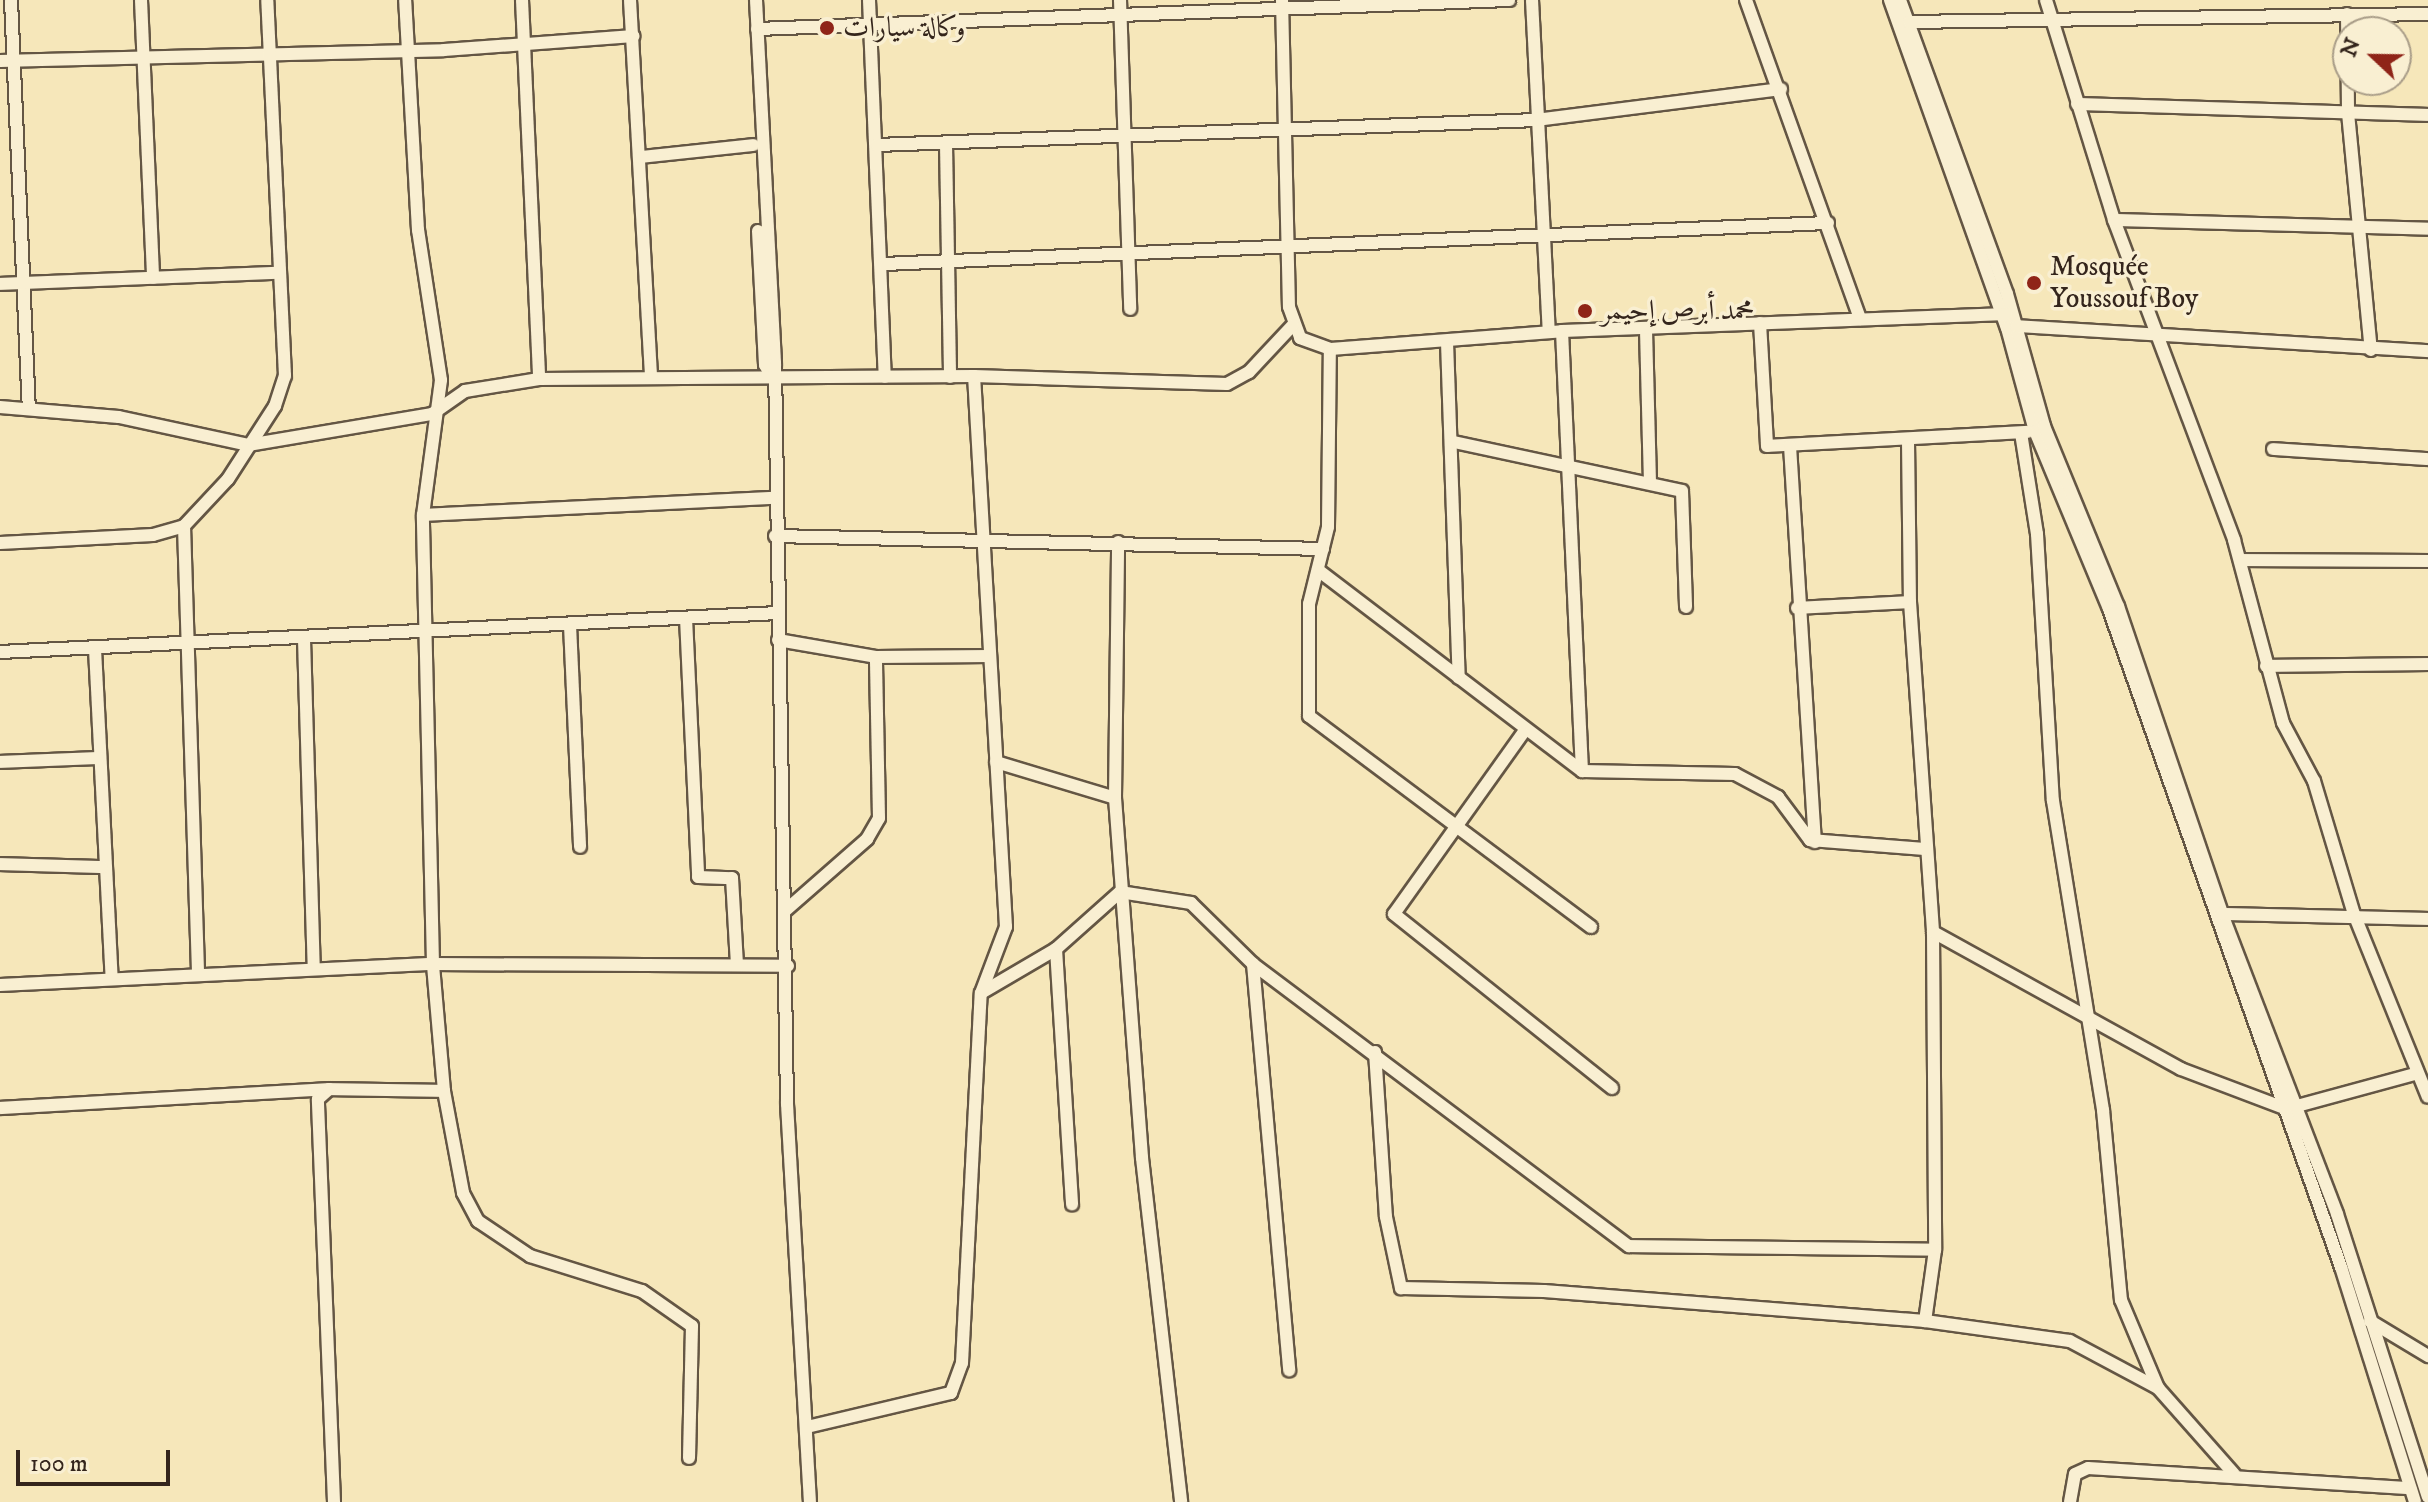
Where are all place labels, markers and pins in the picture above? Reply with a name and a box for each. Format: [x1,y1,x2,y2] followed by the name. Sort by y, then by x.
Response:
[843,11,965,45] place label: وكالة سيارات
[818,19,836,37] marker: وكالة سيارات
[2050,250,2198,316] place label: Mosquée Youssouf Boy
[2025,274,2043,292] marker: Mosquée Youssouf Boy
[1601,294,1754,328] place label: محمد أبرص إحيمر
[1576,302,1594,320] marker: محمد أبرص إحيمر

